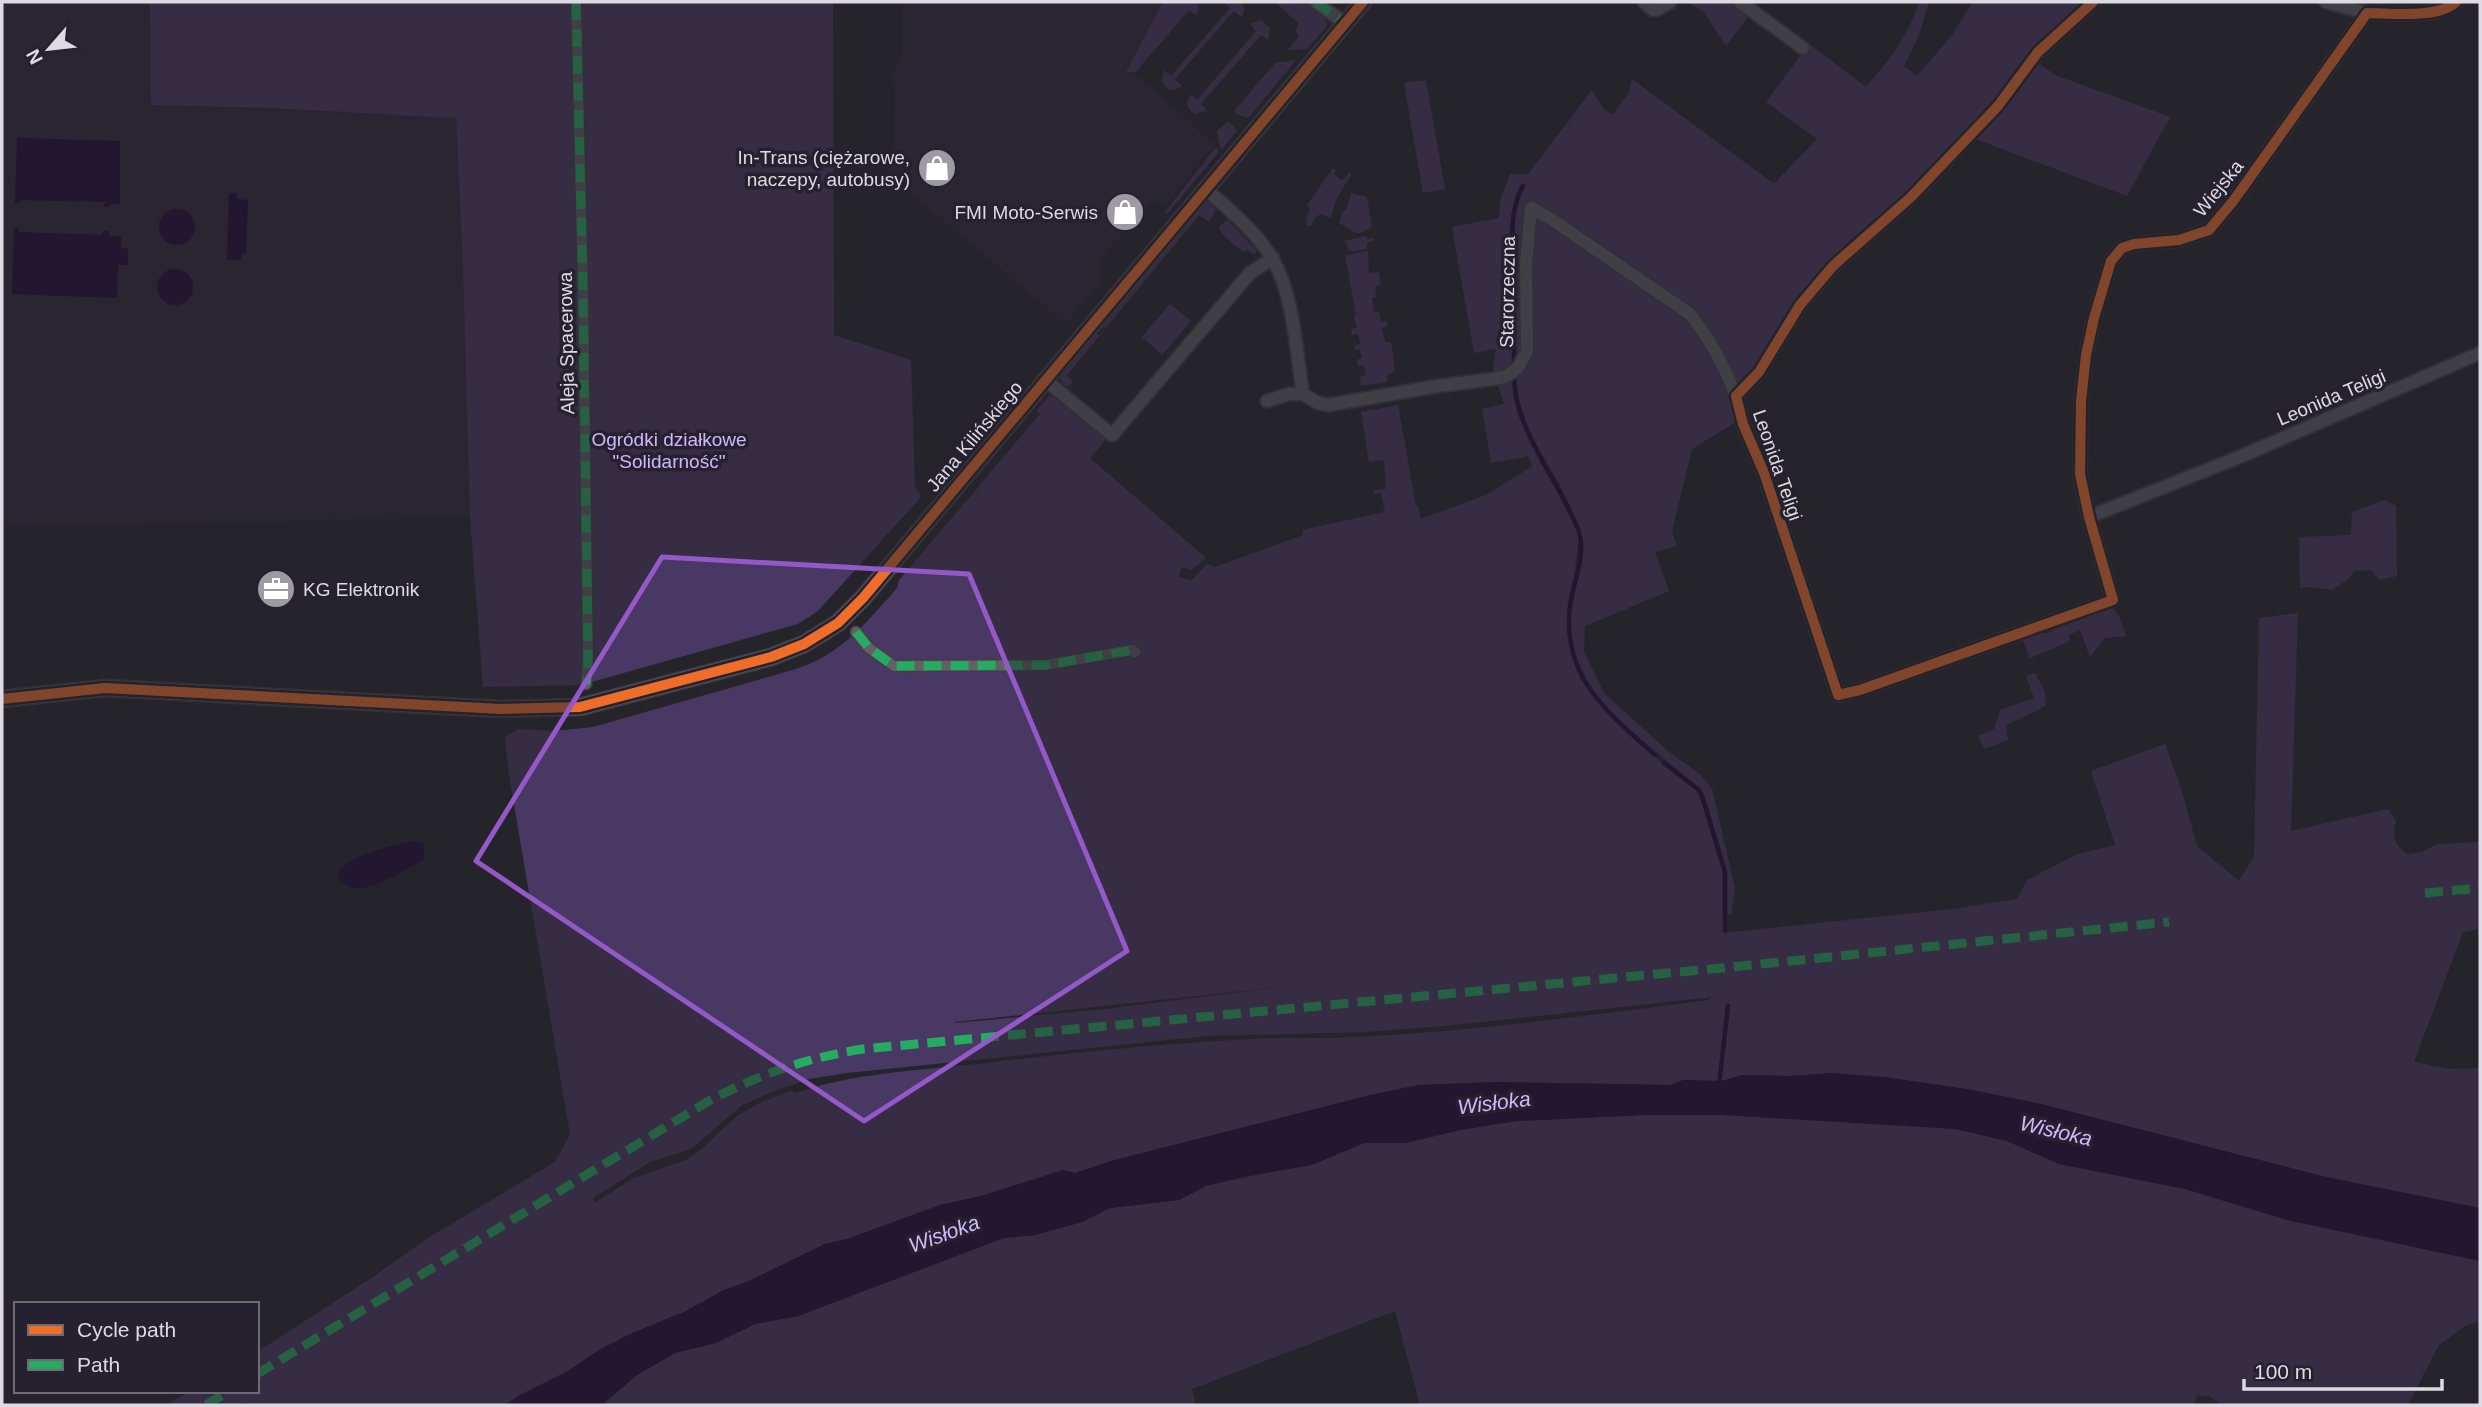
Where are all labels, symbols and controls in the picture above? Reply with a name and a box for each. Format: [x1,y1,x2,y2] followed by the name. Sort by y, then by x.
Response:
[14,14,84,84] north arrow
[22,46,47,68] text: N
[738,147,910,190] place label: In-Trans (ciężarowe, naczepy, autobusy)
[916,147,958,189] shop icon: In-Trans (ciężarowe, naczepy, autobusy)
[2189,156,2248,221] street label: Wiejska
[1104,191,1146,233] shop icon: FMI Moto-Serwis
[954,202,1098,223] place label: FMI Moto-Serwis
[1496,235,1519,348] street label: Starorzeczna
[555,271,578,414] street label: Aleja Spacerowa
[2274,365,2389,430] street label: Leonida Teligi
[922,377,1027,496] street label: Jana Kilińskiego
[1749,407,1806,523] street label: Leonida Teligi
[591,429,747,472] park label: Ogródki działkowe "Solidarność"
[255,568,297,610] office icon: KG Elektronik
[303,579,420,600] place label: KG Elektronik
[1456,1087,1532,1118] water label: Wisłoka
[2018,1111,2094,1150] water label: Wisłoka
[905,1210,982,1257] water label: Wisłoka
[14,1302,259,1393] legend
[77,1318,176,1341] text: Cycle path
[2244,1348,2442,1392] scale bar
[77,1353,120,1376] text: Path
[2254,1360,2312,1383] text: 100 m

